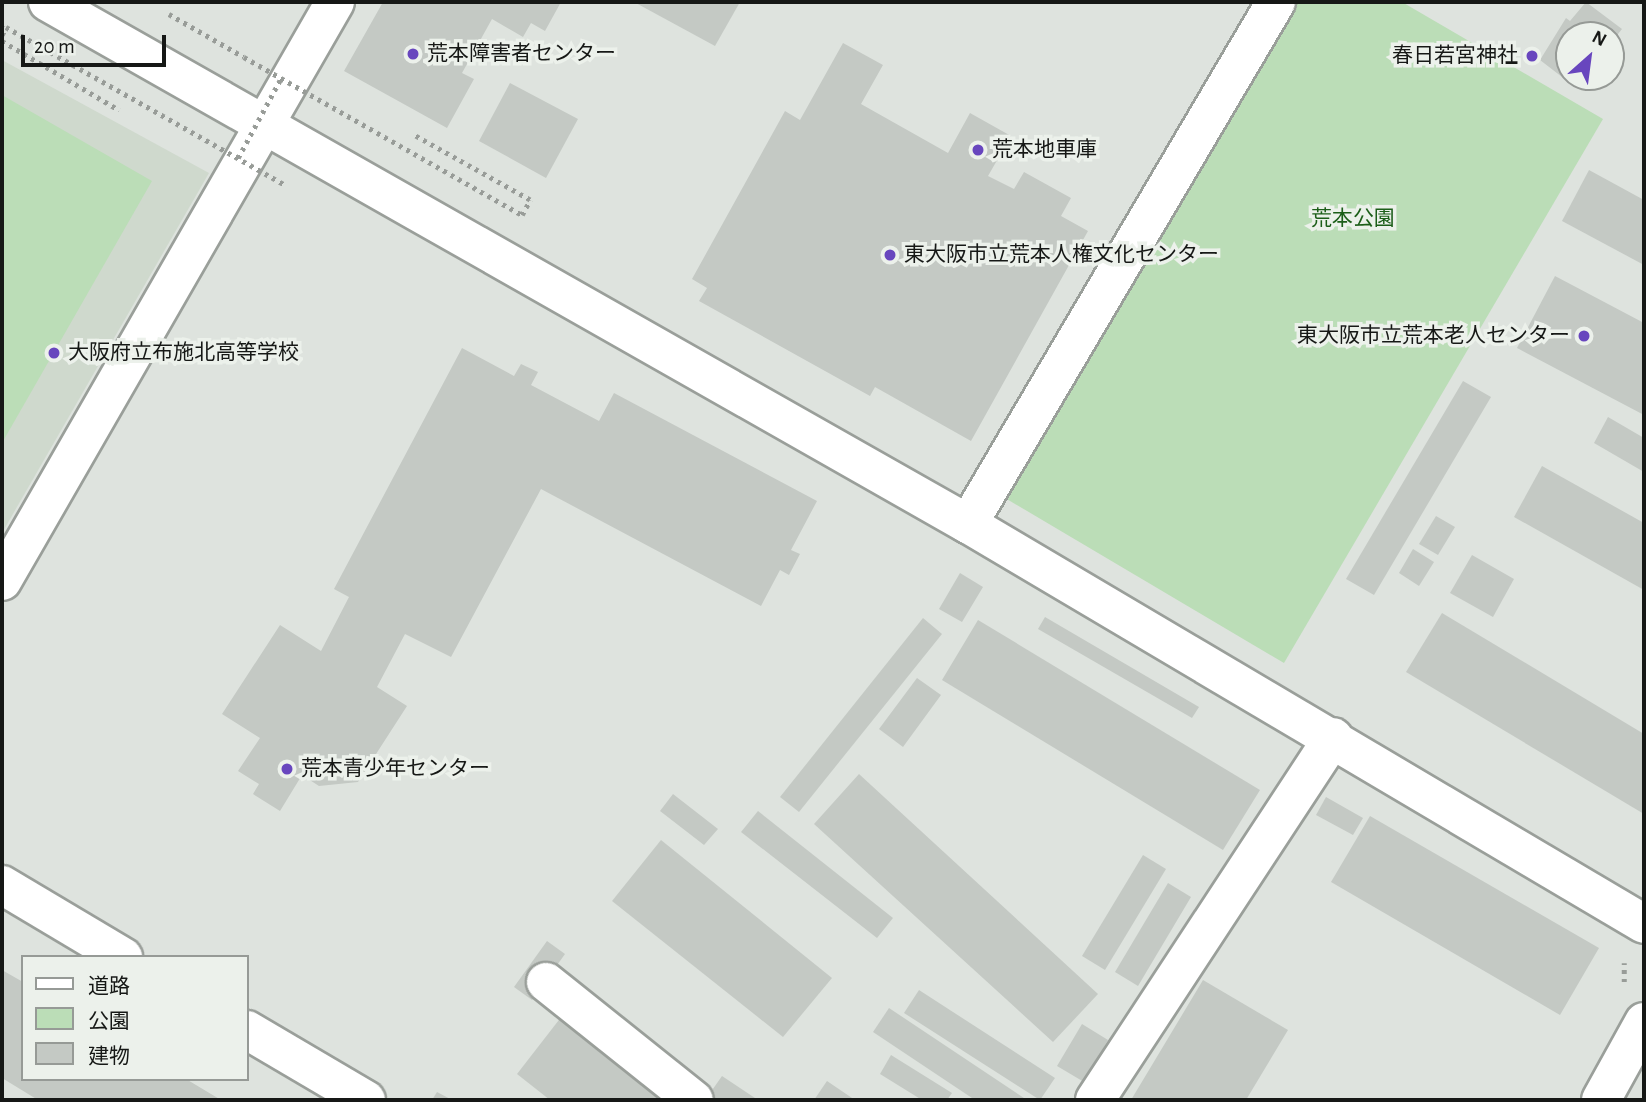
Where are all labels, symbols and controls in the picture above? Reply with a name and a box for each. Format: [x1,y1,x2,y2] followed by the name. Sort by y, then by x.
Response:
[24,21,170,65] scale bar
[1555,21,1625,91] north arrow
[1589,27,1609,50] text: N
[34,36,75,57] text: 20 m
[427,41,616,67] place label: 荒本障害者センター
[1392,43,1518,69] place label: 春日若宮神社
[405,46,421,62] marker: 荒本障害者センター
[1524,48,1540,64] marker: 春日若宮神社
[992,137,1097,163] place label: 荒本地車庫
[970,142,986,158] marker: 荒本地車庫
[1311,206,1395,232] park label: 荒本公園
[904,242,1219,268] place label: 東大阪市立荒本人権文化センター
[882,247,898,263] marker: 東大阪市立荒本人権文化センター
[1297,323,1570,349] place label: 東大阪市立荒本老人センター
[1576,328,1592,344] marker: 東大阪市立荒本老人センター
[68,340,299,366] place label: 大阪府立布施北高等学校
[46,345,62,361] marker: 大阪府立布施北高等学校
[301,756,490,782] place label: 荒本青少年センター
[279,761,295,777] marker: 荒本青少年センター
[21,955,248,1081] legend
[88,976,130,997] text: 道路
[88,1011,130,1032] text: 公園
[88,1046,130,1067] text: 建物

